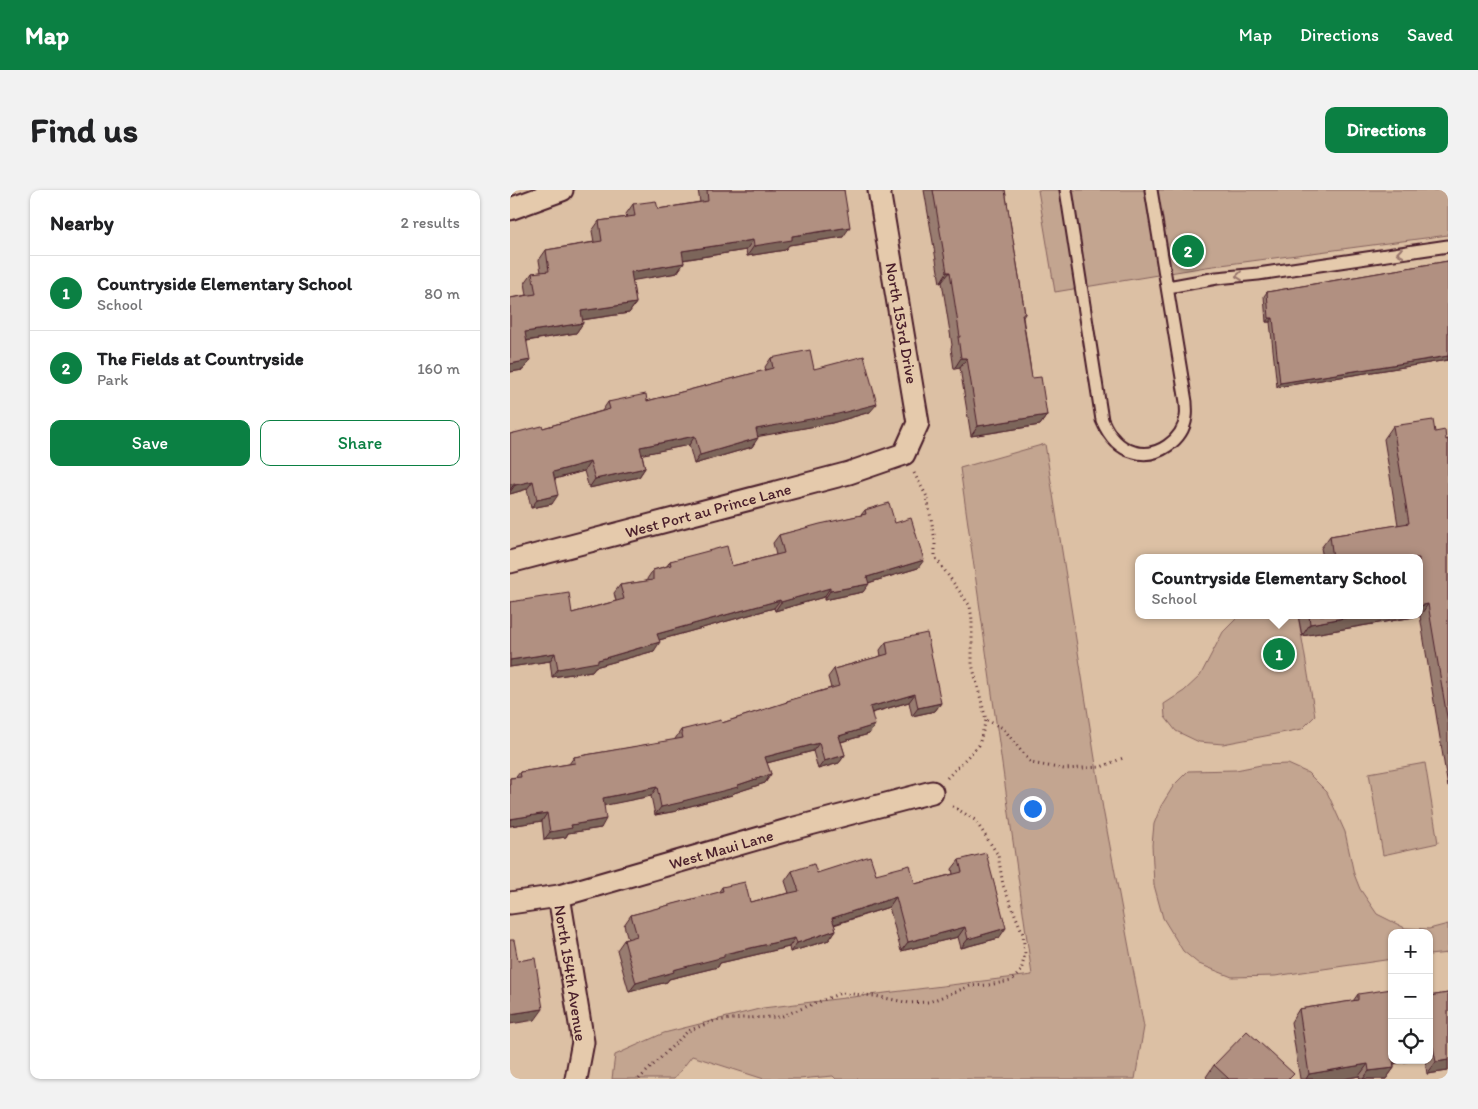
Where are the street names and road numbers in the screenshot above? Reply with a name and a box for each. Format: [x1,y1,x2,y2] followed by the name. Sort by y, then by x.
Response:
[882,261,922,385] street label: North 153rd Drive
[623,479,793,542] street label: West Port au Prince Lane
[667,825,776,873] street label: West Maui Lane
[550,904,591,1043] street label: North 154th Avenue

